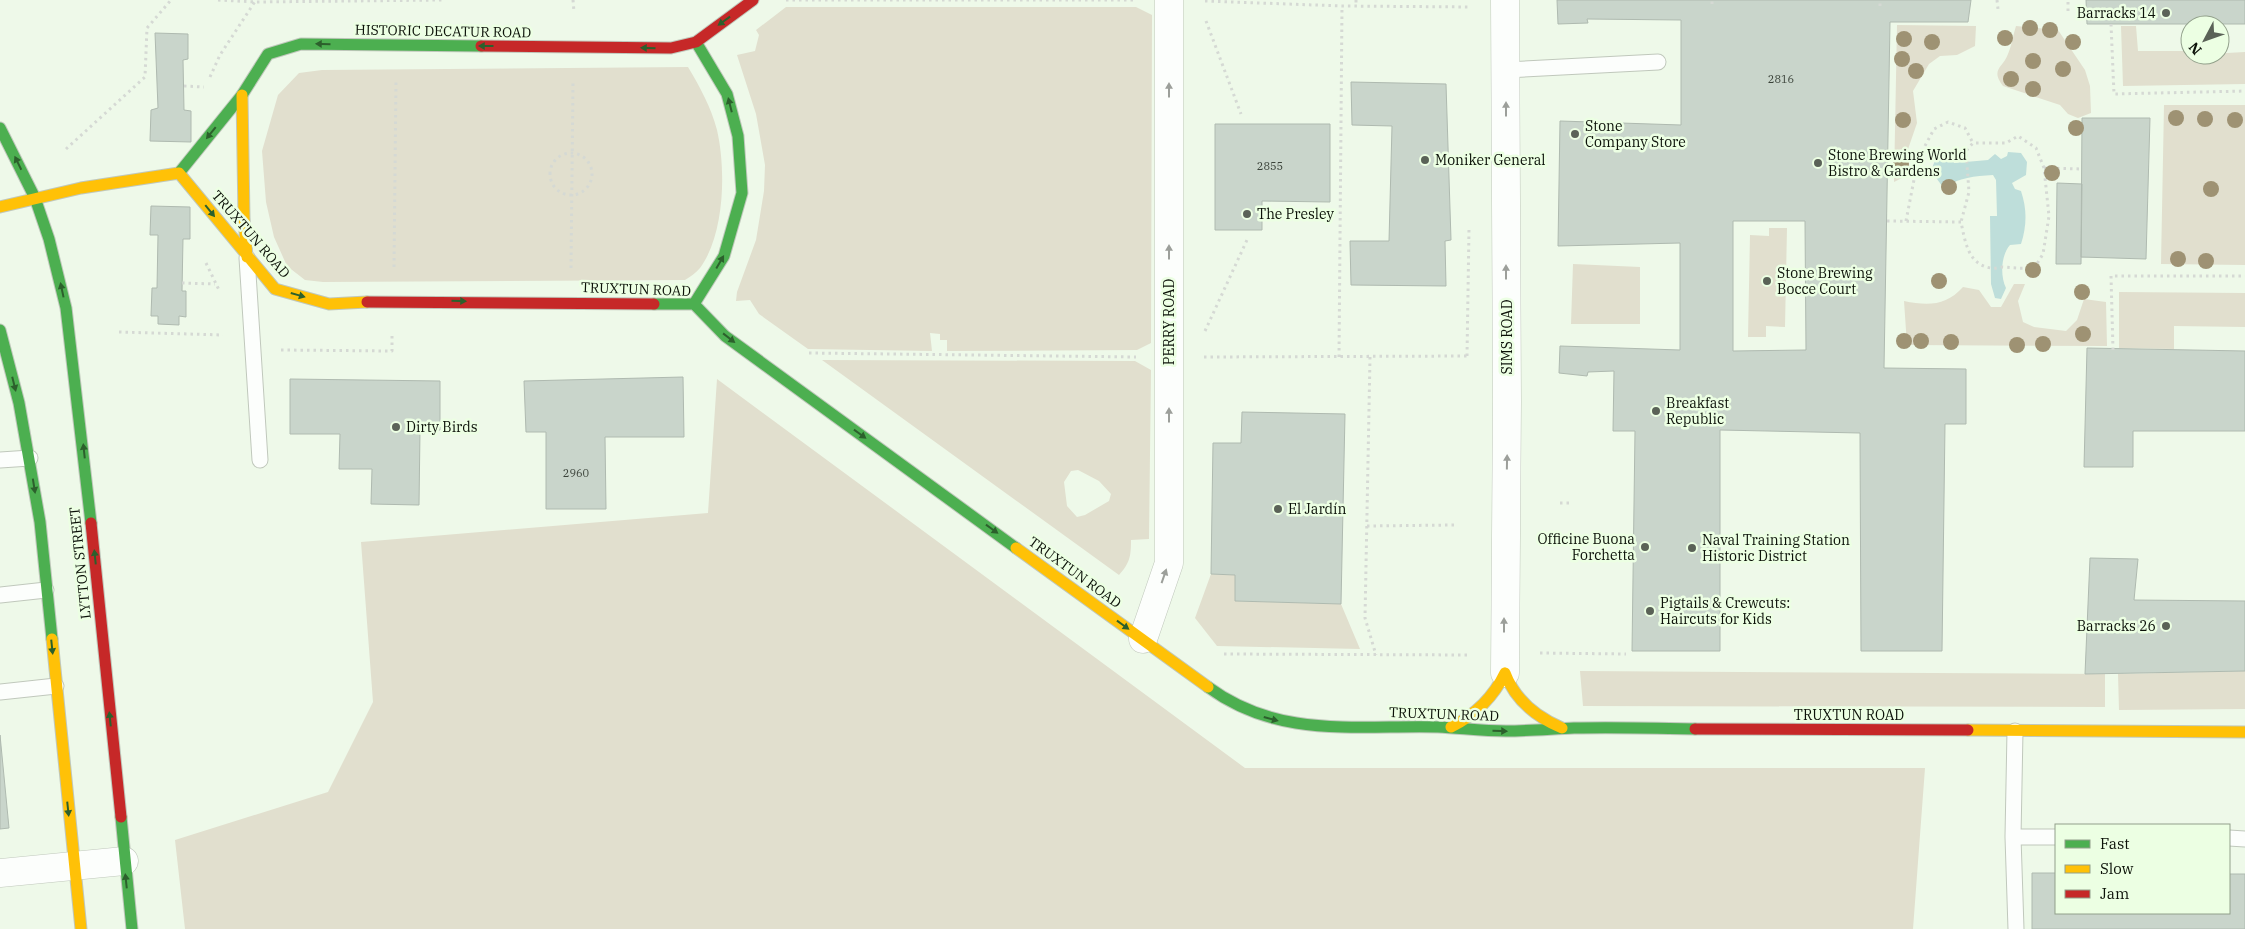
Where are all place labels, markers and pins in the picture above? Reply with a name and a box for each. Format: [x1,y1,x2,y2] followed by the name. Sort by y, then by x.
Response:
[2077,4,2156,22] place label: Barracks 14
[2160,7,2172,19] marker: Barracks 14
[1585,117,1686,151] place label: Stone Company Store
[1569,128,1581,140] marker: Stone Company Store
[1828,146,1967,180] place label: Stone Brewing World Bistro & Gardens
[1435,151,1545,169] place label: Moniker General
[1419,154,1431,166] marker: Moniker General
[1812,157,1824,169] marker: Stone Brewing World Bistro & Gardens
[1257,205,1334,223] place label: The Presley
[1241,208,1253,220] marker: The Presley
[1777,264,1873,298] place label: Stone Brewing Bocce Court
[1761,275,1773,287] marker: Stone Brewing Bocce Court
[1666,394,1729,428] place label: Breakfast Republic
[1650,405,1662,417] marker: Breakfast Republic
[406,418,478,436] place label: Dirty Birds
[390,421,402,433] marker: Dirty Birds
[1288,500,1347,518] place label: El Jardín
[1272,503,1284,515] marker: El Jardín
[1538,530,1635,564] place label: Officine Buona Forchetta
[1702,531,1850,565] place label: Naval Training Station Historic District
[1639,541,1651,553] marker: Officine Buona Forchetta
[1686,542,1698,554] marker: Naval Training Station Historic District
[1660,594,1790,628] place label: Pigtails & Crewcuts: Haircuts for Kids
[1644,605,1656,617] marker: Pigtails & Crewcuts: Haircuts for Kids
[2077,617,2156,635] place label: Barracks 26
[2160,620,2172,632] marker: Barracks 26

